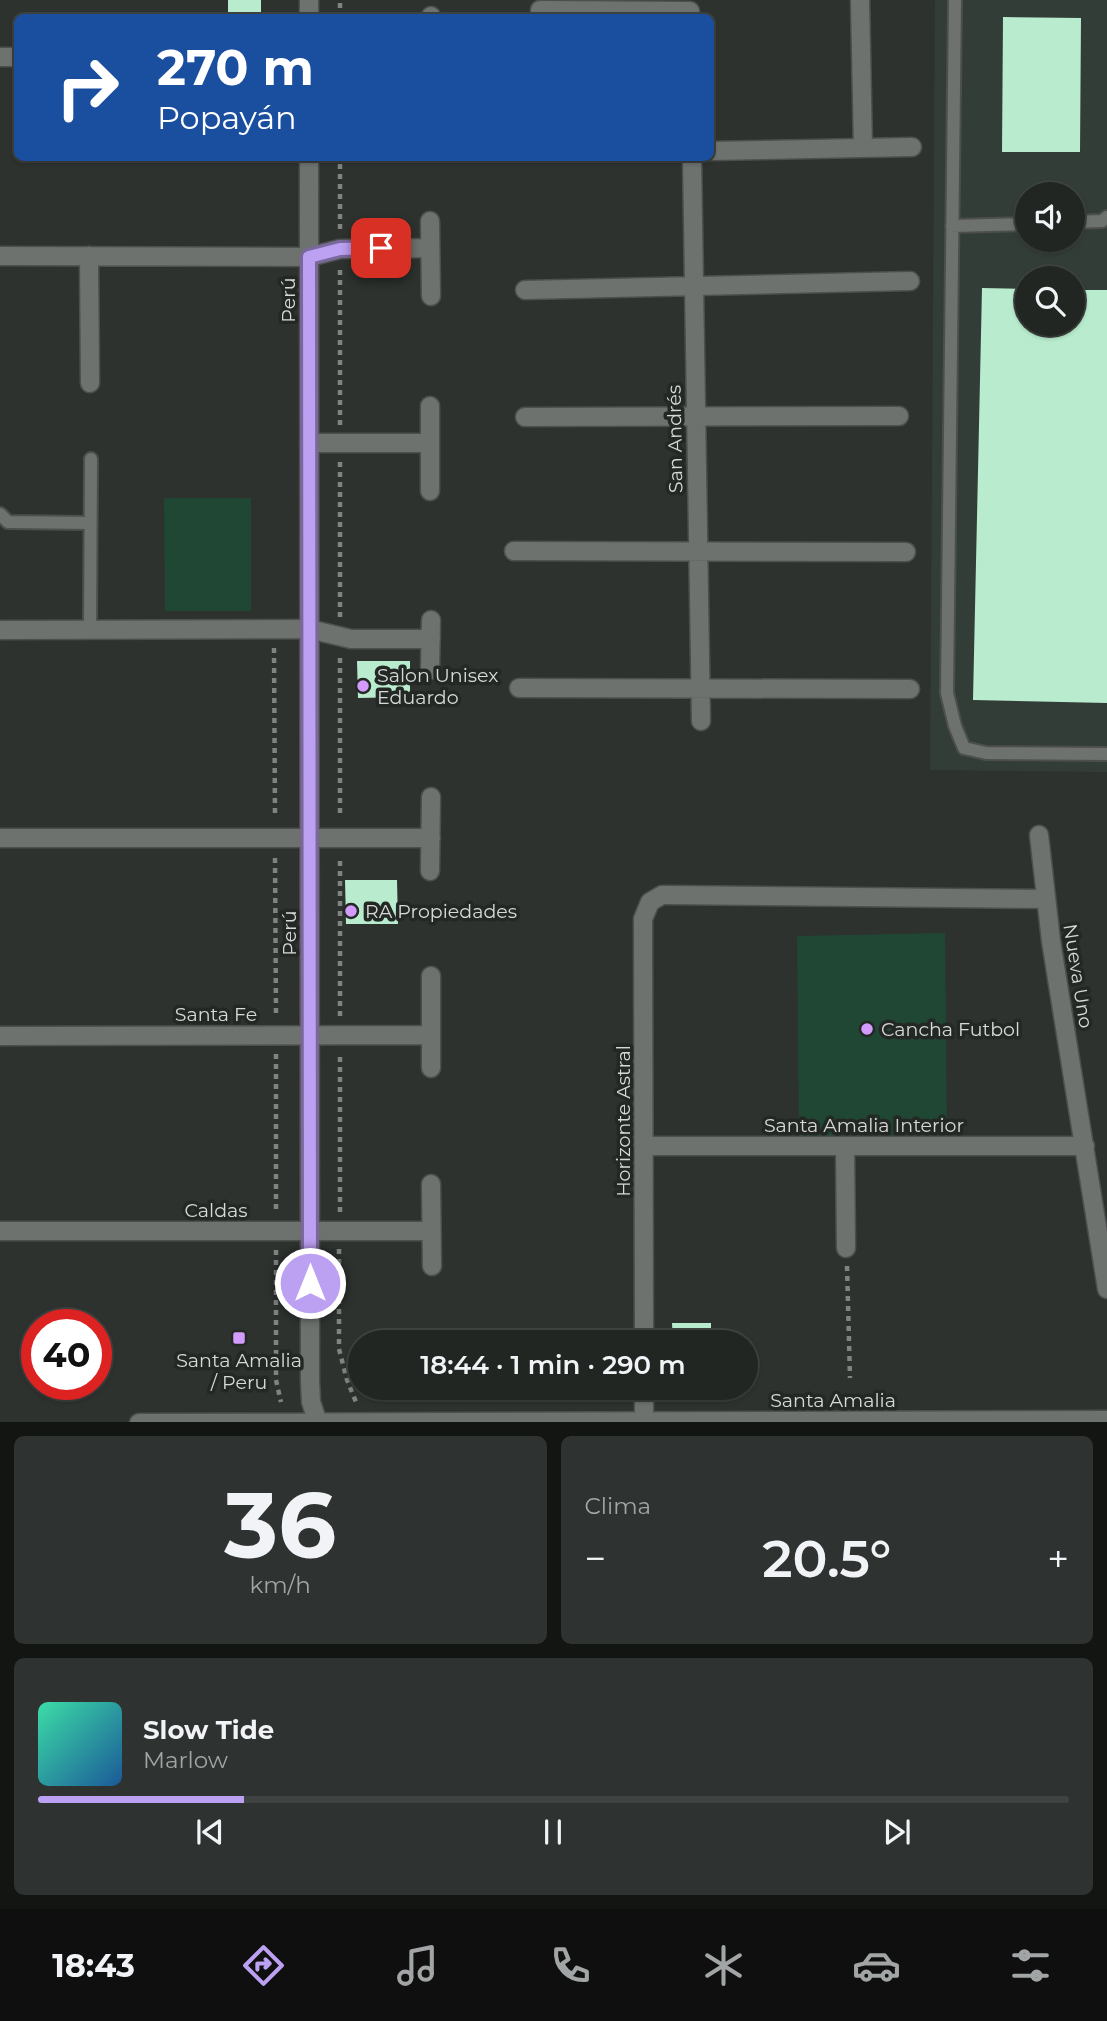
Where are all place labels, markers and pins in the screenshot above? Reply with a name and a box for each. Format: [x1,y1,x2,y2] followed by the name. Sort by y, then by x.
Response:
[351,218,411,278] pin
[377,664,498,709] place label: Salon Unisex Eduardo
[355,678,371,694] marker: Salon Unisex Eduardo
[365,900,517,923] place label: RA Propiedades
[343,903,359,919] marker: RA Propiedades
[881,1018,1020,1041] place label: Cancha Futbol
[859,1021,875,1037] marker: Cancha Futbol
[231,1330,247,1346] marker: Santa Amalia / Peru
[176,1349,302,1394] place label: Santa Amalia / Peru

